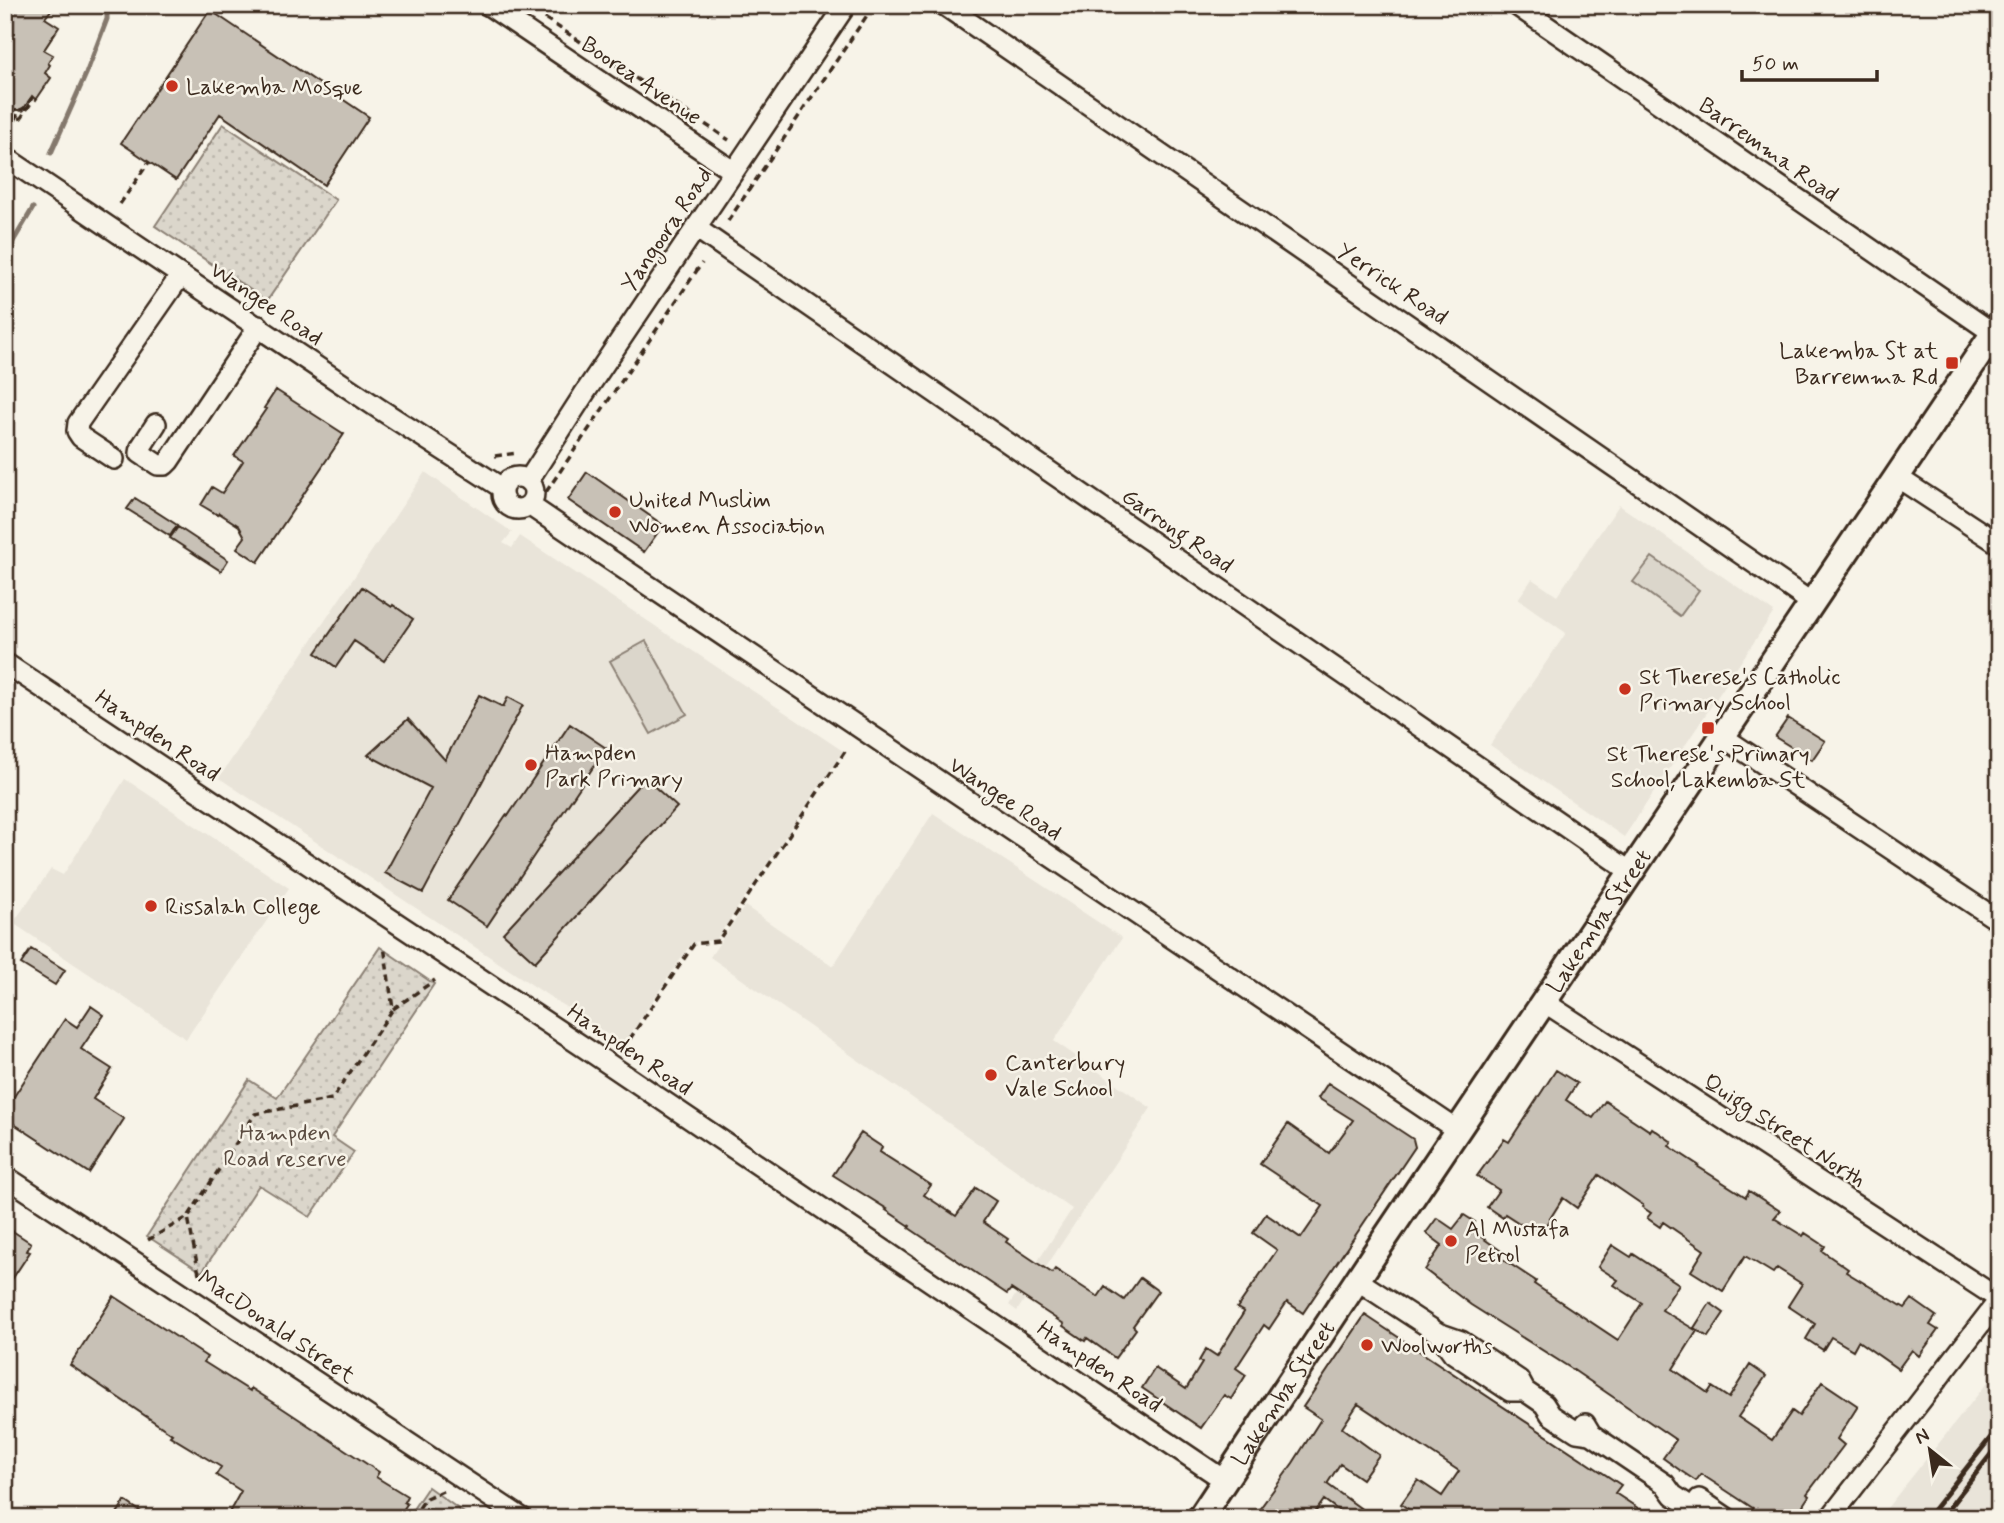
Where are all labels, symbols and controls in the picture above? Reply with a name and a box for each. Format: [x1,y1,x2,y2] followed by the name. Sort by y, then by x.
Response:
[575,30,707,133] street label: Boorea Avenue
[1742,38,1876,82] scale bar
[1752,50,1799,78] text: 50 m
[186,73,363,103] place label: Lakemba Mosque
[164,78,180,94] marker: Lakemba Mosque
[1692,91,1844,210] street label: Barremma Road
[615,162,722,299] street label: Yangoora Road
[1331,236,1453,333] street label: Yerrick Road
[202,256,328,355] street label: Wangee Road
[1779,337,1938,393] place label: Lakemba St at Barremma Rd
[1944,355,1960,371] marker: Lakemba St at Barremma Rd
[1114,482,1239,583] street label: Garrong Road
[629,486,825,542] place label: United Muslim Women Association
[607,504,623,520] marker: United Muslim Women Association
[1639,663,1841,719] place label: St Therese's Catholic Primary School
[1617,681,1633,697] marker: St Therese's Catholic Primary School
[88,684,225,790] street label: Hampden Road
[1700,720,1716,736] marker: St Therese's Primary School, Lakemba St
[545,739,683,795] place label: Hampden Park Primary
[1606,740,1810,796] place label: St Therese's Primary School, Lakemba St
[941,751,1067,850] street label: Wangee Road
[523,757,539,773] marker: Hampden Park Primary
[1541,844,1659,1000] street label: Lakemba Street
[165,893,321,925] place label: Rissalah College
[143,898,159,914] marker: Rissalah College
[560,998,697,1104] street label: Hampden Road
[1005,1049,1125,1105] place label: Canterbury Vale School
[983,1067,999,1083] marker: Canterbury Vale School
[1696,1068,1871,1197] street label: Quigg Street North
[223,1119,347,1175] park label: Hampden Road reserve
[1465,1215,1570,1271] place label: Al Mustafa Petrol
[1443,1233,1459,1249] marker: Al Mustafa Petrol
[191,1264,361,1392] street label: MacDonald Street
[1030,1315,1167,1421] street label: Hampden Road
[1226,1316,1343,1472] street label: Lakemba Street
[1381,1332,1492,1362] place label: Woolworths
[1359,1337,1375,1353] marker: Woolworths
[1896,1414,1966,1484] north arrow
[1911,1423,1934,1451] text: N

